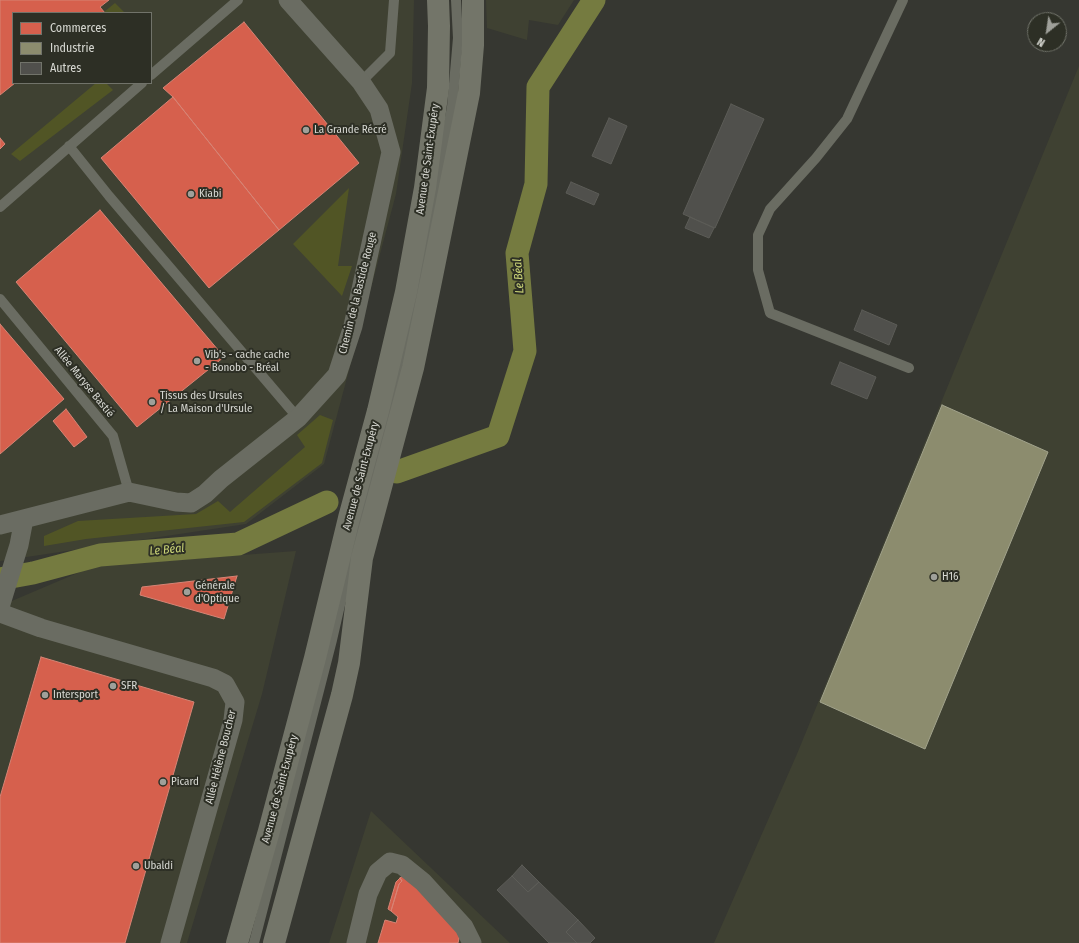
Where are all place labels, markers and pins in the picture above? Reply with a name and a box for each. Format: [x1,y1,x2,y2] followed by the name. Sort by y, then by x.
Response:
[314,123,387,137] place label: La Grande Récré
[301,125,311,135] marker: La Grande Récré
[199,187,222,201] place label: Kiabi
[186,189,196,199] marker: Kiabi
[205,348,290,374] place label: Vib's - cache cache - Bonobo - Bréal
[192,356,202,366] marker: Vib's - cache cache - Bonobo - Bréal
[160,389,252,415] place label: Tissus des Ursules / La Maison d'Ursule
[147,397,157,407] marker: Tissus des Ursules / La Maison d'Ursule
[942,570,958,584] place label: H16
[929,572,939,582] marker: H16
[195,579,239,605] place label: Générale d'Optique
[182,587,192,597] marker: Générale d'Optique
[121,679,137,693] place label: SFR
[108,681,118,691] marker: SFR
[53,688,98,702] place label: Intersport
[40,690,50,700] marker: Intersport
[171,775,199,789] place label: Picard
[158,777,168,787] marker: Picard
[144,859,173,873] place label: Ubaldi
[131,861,141,871] marker: Ubaldi

